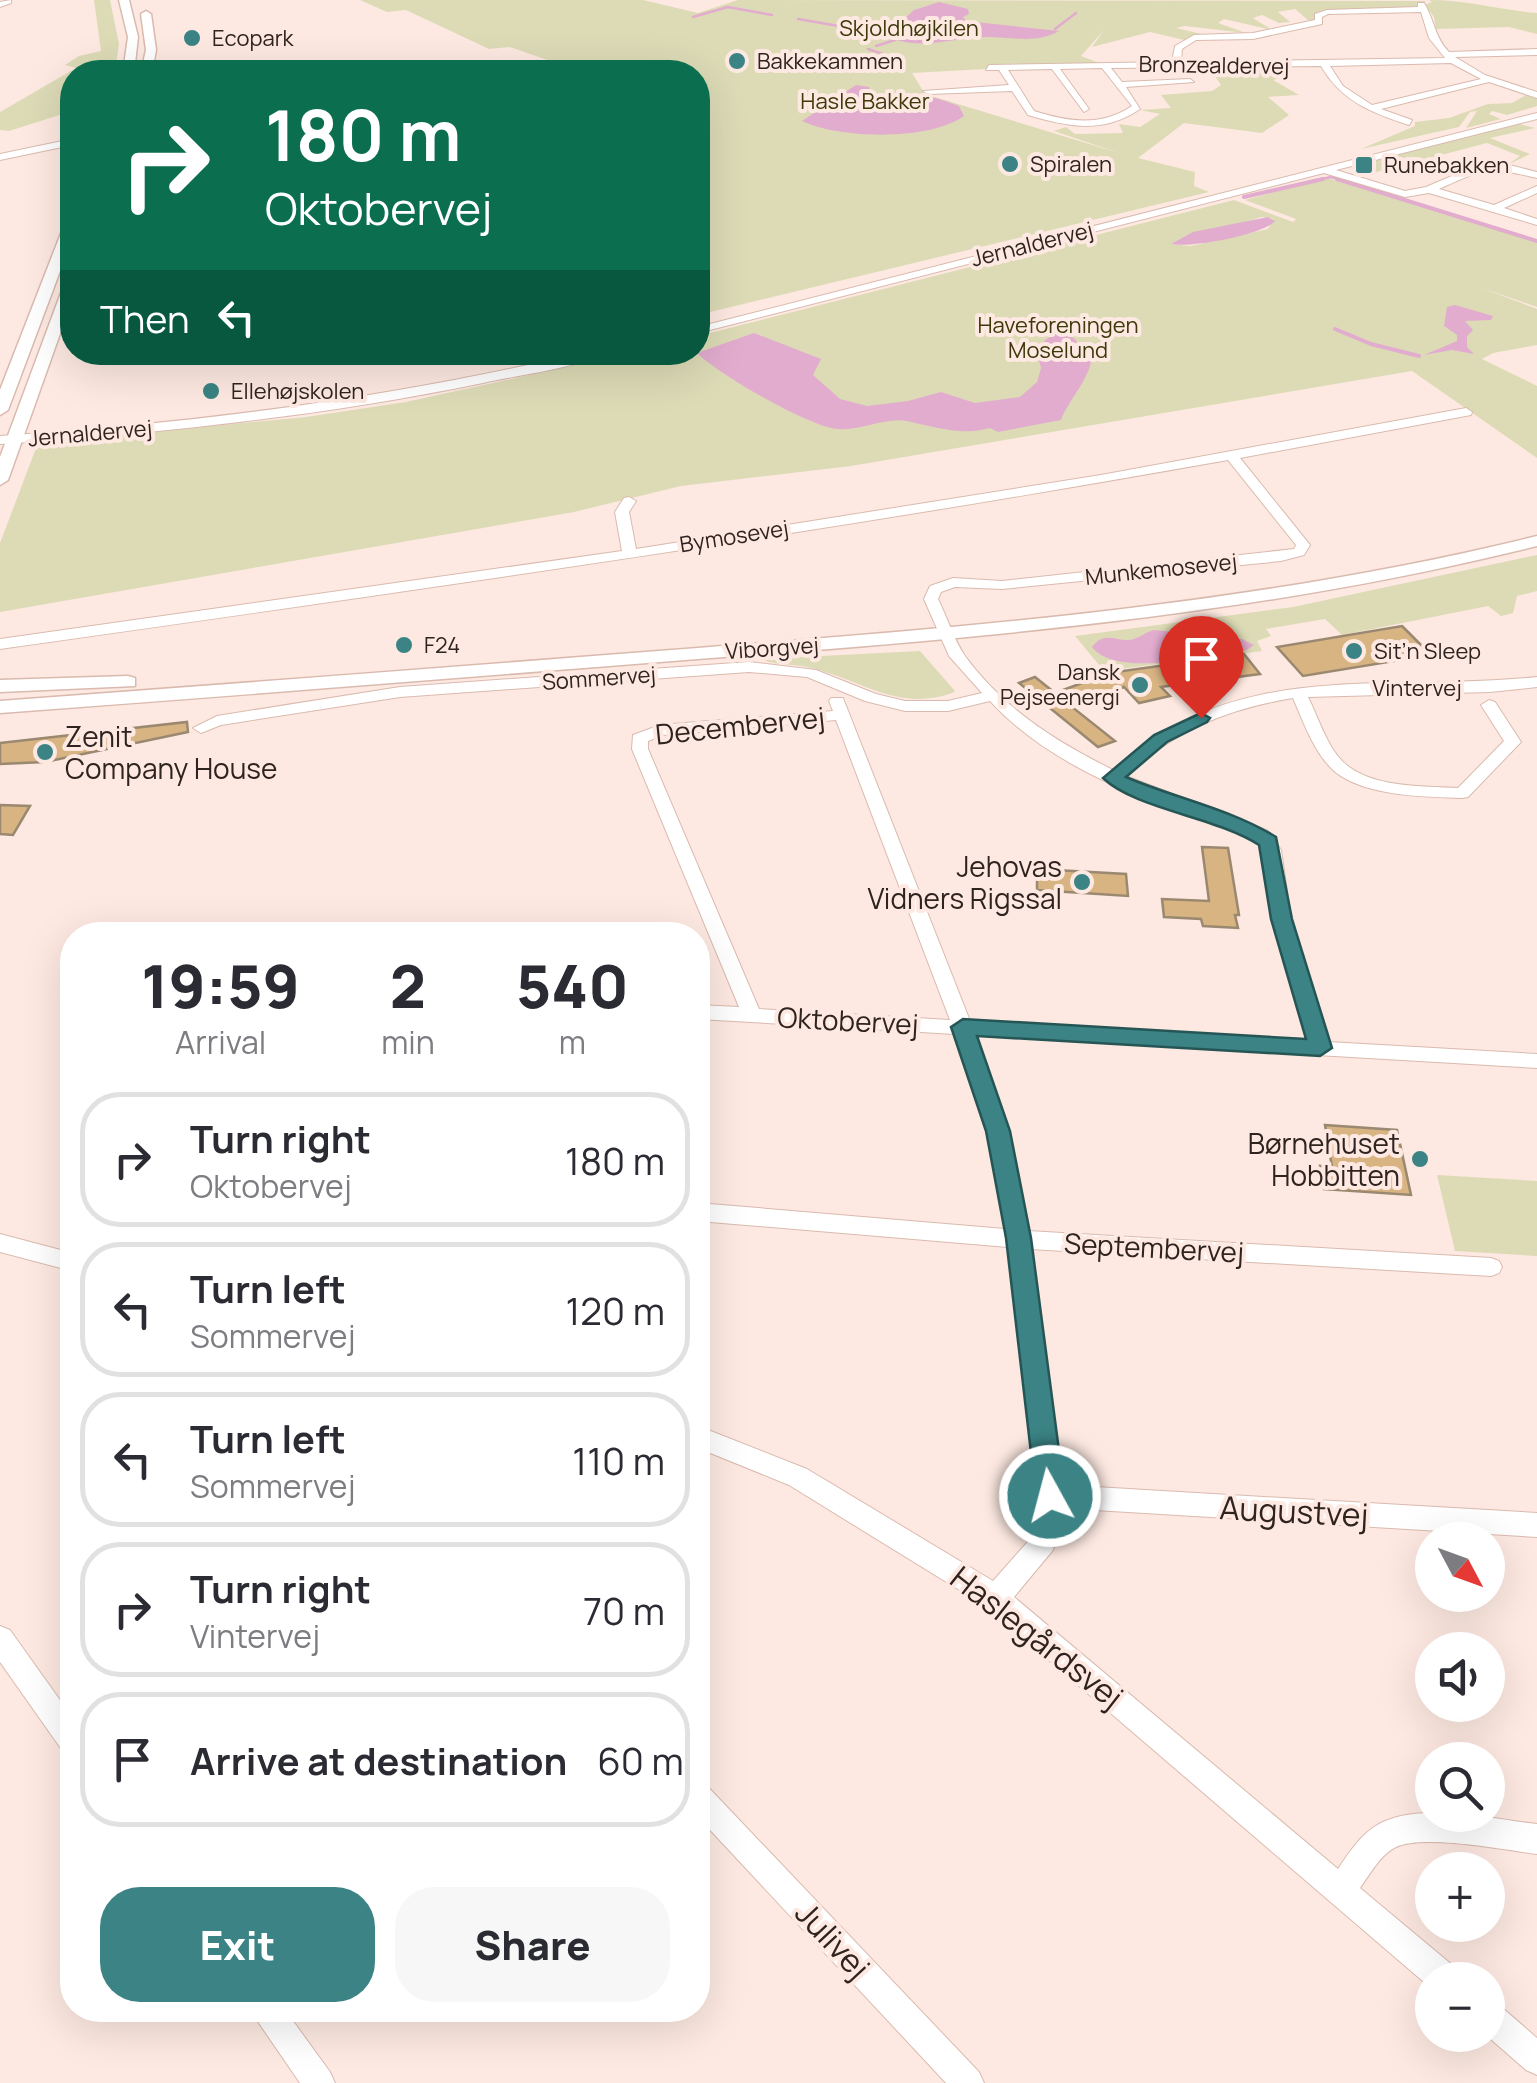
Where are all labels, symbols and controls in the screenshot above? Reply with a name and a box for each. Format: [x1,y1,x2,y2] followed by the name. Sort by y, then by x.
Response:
[839,13,979,43] park label: Skjoldhøjkilen
[212,23,295,53] place label: Ecopark
[181,27,203,49] marker: Ecopark
[757,46,903,76] place label: Bakkekammen
[1138,49,1290,81] street label: Bronzealdervej
[726,50,748,72] marker: Bakkekammen
[265,86,462,182] text: 180 m
[800,86,930,116] park label: Hasle Bakker
[100,100,230,230] icon: right
[1030,149,1112,179] place label: Spiralen
[1384,150,1509,180] place label: Runebakken
[999,153,1021,175] marker: Spiralen
[1353,154,1375,176] marker: Runebakken
[265,177,492,239] text: Oktobervej
[968,214,1096,274] street label: Jernaldervej
[209,290,264,345] icon: left
[100,292,189,344] text: Then
[978,310,1138,365] park label: Haveforeningen Moselund
[231,376,364,406] place label: Ellehøjskolen
[200,380,222,402] marker: Ellehøjskolen
[27,413,153,453] street label: Jernaldervej
[678,513,790,559] street label: Bymosevej
[1084,546,1238,592] street label: Munkemosevej
[1159,616,1244,719] pin
[424,630,460,660] place label: F24
[724,630,820,666] street label: Viborgvej
[1174,631,1229,686] icon: arrive
[393,634,415,656] marker: F24
[1374,636,1481,666] place label: Sit’n Sleep
[1343,640,1365,662] marker: Sit’n Sleep
[1000,657,1121,712] place label: Dansk Pejseenergi
[541,659,657,697] street label: Sommervej
[1372,673,1462,703] street label: Vintervej
[1129,674,1151,696] marker: Dansk Pejseenergi
[653,697,827,753] street label: Decembervej
[65,717,277,787] place label: Zenit Company House
[34,741,56,763] marker: Zenit Company House
[868,847,1062,917] place label: Jehovas Vidners Rigssal
[1071,871,1093,893] marker: Jehovas Vidners Rigssal
[141,944,300,1026] text: 19:59
[390,944,426,1026] text: 2
[516,944,629,1026] text: 540
[776,997,920,1043] street label: Oktobervej
[175,1020,266,1064] text: Arrival
[381,1020,435,1064] text: min
[559,1020,586,1064] text: m
[190,1112,371,1164] text: Turn right
[1248,1124,1400,1194] place label: Børnehuset Hobbitten
[105,1132,160,1187] icon: right
[565,1134,665,1186] text: 180 m
[1409,1148,1431,1170] marker: Børnehuset Hobbitten
[190,1164,352,1208] text: Oktobervej
[1063,1223,1245,1271] street label: Septembervej
[190,1262,346,1314] text: Turn left
[105,1282,160,1337] icon: left
[566,1284,665,1336] text: 120 m
[190,1314,355,1358] text: Sommervej
[190,1412,346,1464] text: Turn left
[105,1432,160,1487] icon: left
[572,1434,665,1486] text: 110 m
[998,1444,1102,1548] position arrow
[190,1464,355,1508] text: Sommervej
[1218,1485,1370,1537] street label: Augustvej
[1415,1522,1505,1612] north arrow
[1415,1522,1505,2052] map controls
[941,1556,1133,1718] street label: Haslegårdsvej
[190,1562,371,1614] text: Turn right
[105,1582,160,1637] icon: right
[583,1584,665,1636] text: 70 m
[190,1614,320,1658] text: Vintervej
[1415,1632,1505,1722] button: sound
[105,1732,160,1787] icon: arrive
[190,1734,567,1786] text: Arrive at destination
[597,1734,684,1786] text: 60 m
[1415,1742,1505,1832] button: search
[1415,1852,1505,1942] button: +
[100,1887,375,2002] button: Exit
[395,1887,670,2002] button: Share
[786,1892,880,1988] street label: Julivej
[1415,1962,1505,2052] button: −

